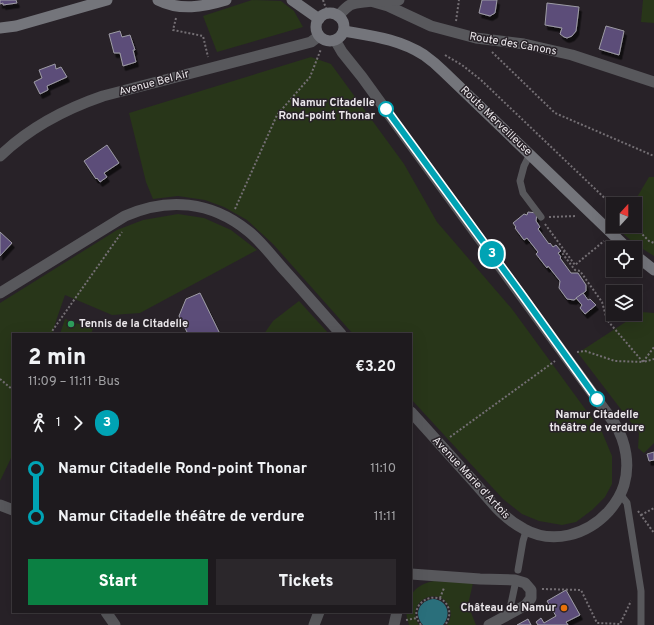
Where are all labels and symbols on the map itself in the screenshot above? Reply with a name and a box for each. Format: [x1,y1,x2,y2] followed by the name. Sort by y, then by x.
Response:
[468,29,558,59] street label: Route des Canons
[117,67,191,99] street label: Avenue Bel Air
[457,83,535,159] street label: Route Merveilleuse
[278,96,375,123] place label: Namur Citadelle Rond-point Thonar
[378,101,394,117] marker: Namur Citadelle Rond-point Thonar
[606,197,642,233] north arrow
[479,241,505,267] line badge: 3
[79,317,188,331] place label: Tennis de la Citadelle
[66,319,76,329] marker: Tennis de la Citadelle
[589,391,605,407] marker: Namur Citadelle théâtre de verdure
[550,408,644,435] place label: Namur Citadelle théâtre de verdure
[429,434,513,522] street label: Avenue Marie d'Artois
[461,601,556,615] place label: Château de Namur
[559,603,569,613] marker: Château de Namur

